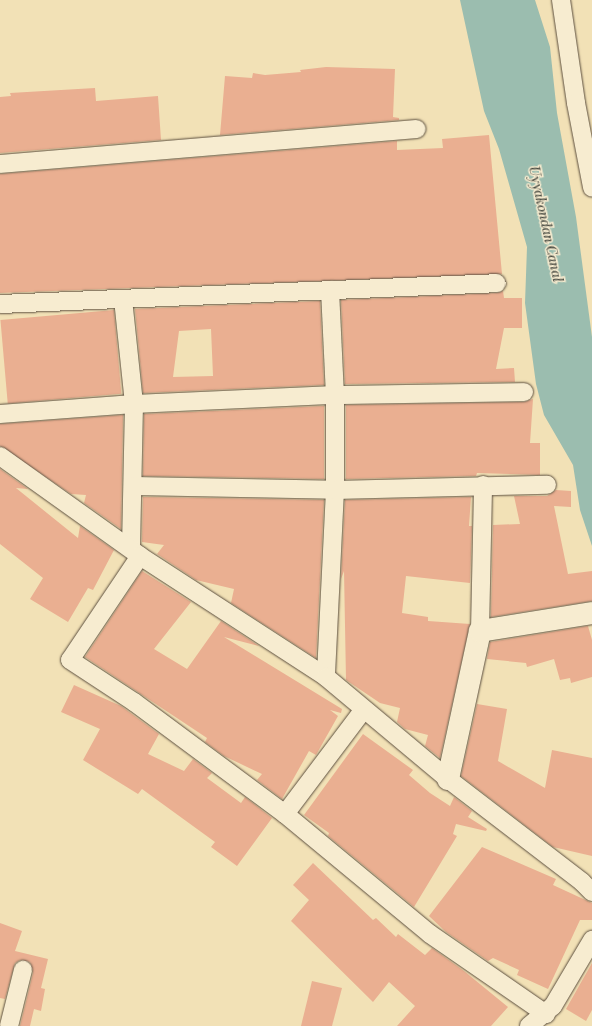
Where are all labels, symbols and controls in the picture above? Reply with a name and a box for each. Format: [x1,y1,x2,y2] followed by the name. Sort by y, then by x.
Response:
[524,164,566,284] water label: Uyyakondan Canal

